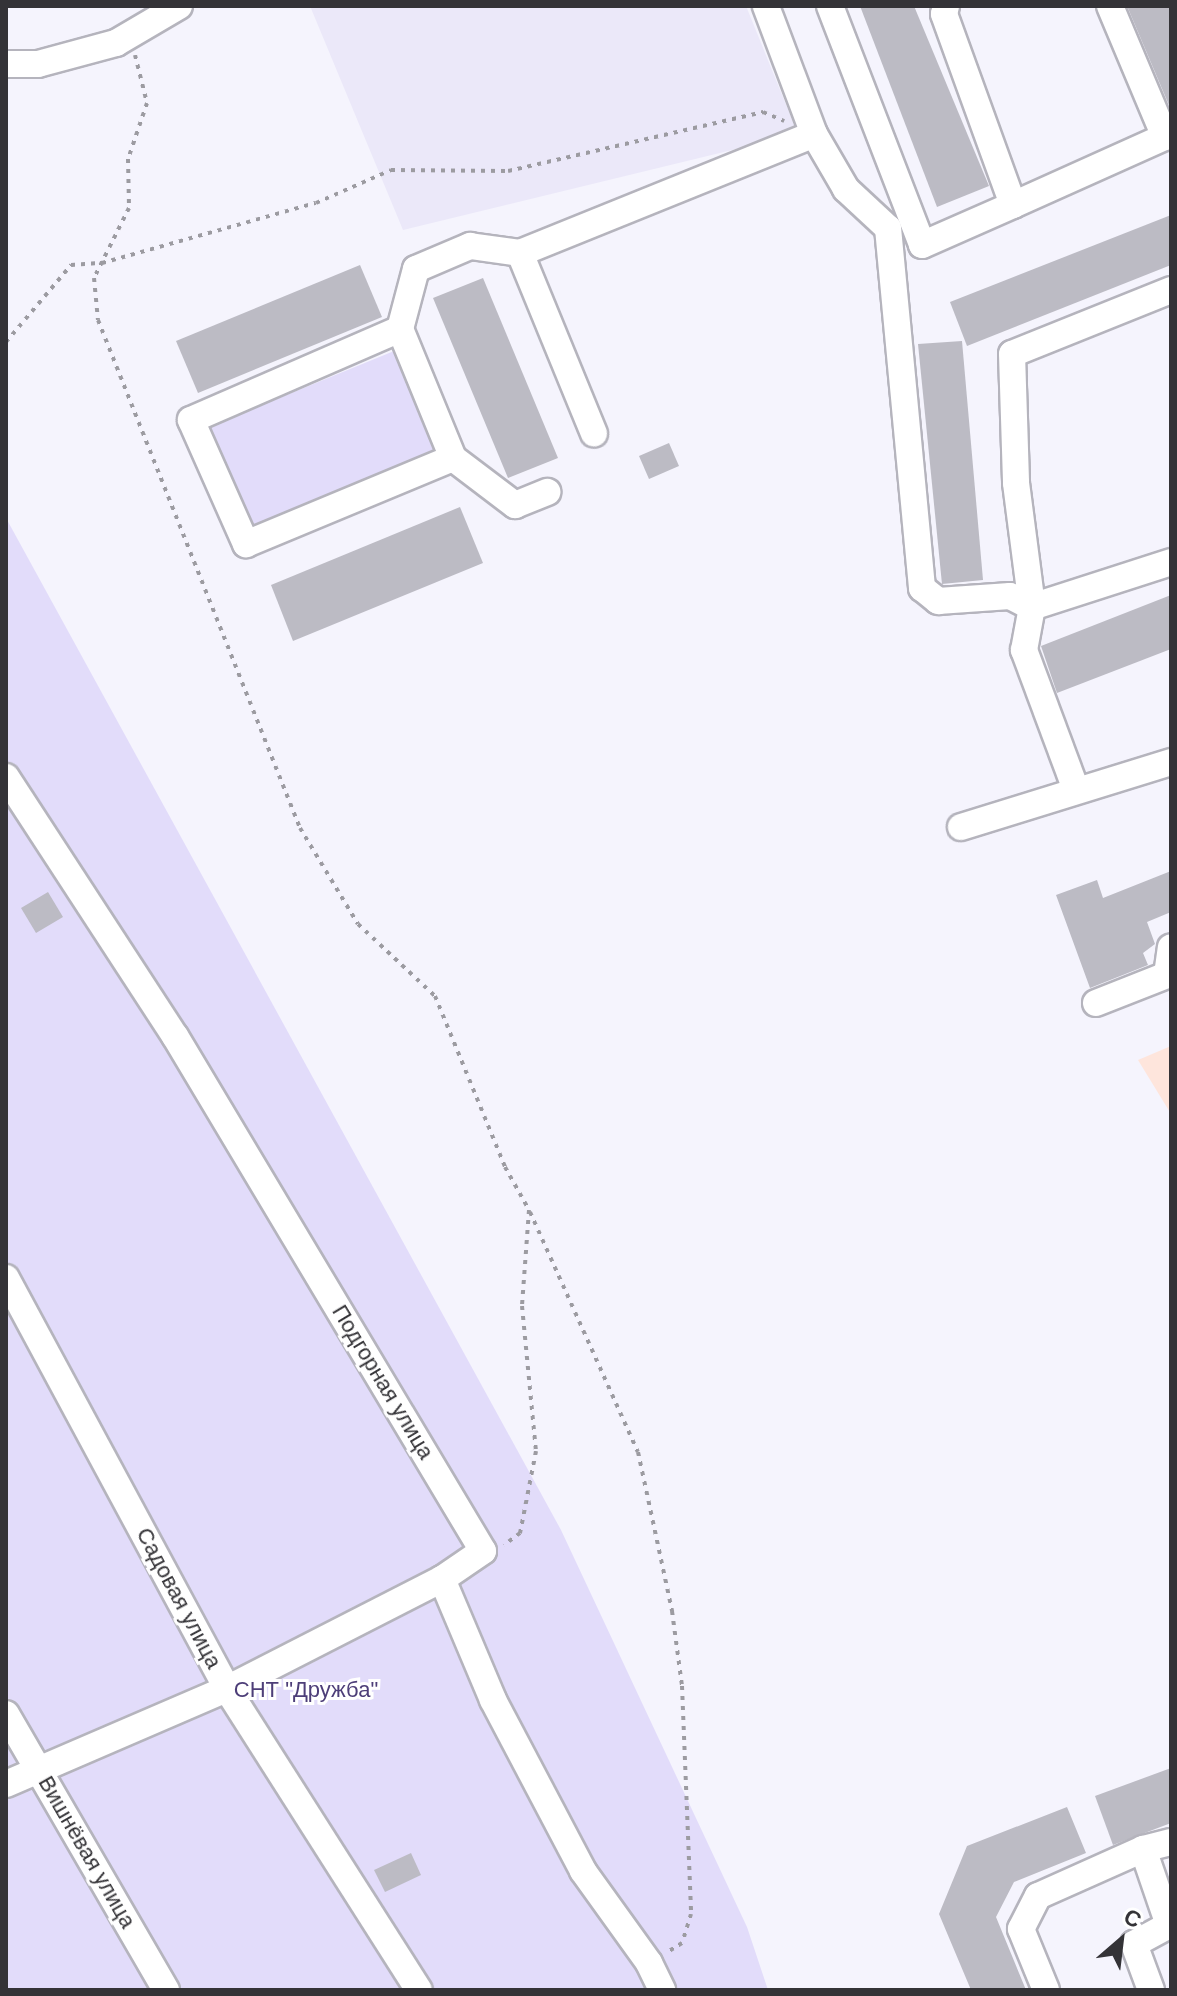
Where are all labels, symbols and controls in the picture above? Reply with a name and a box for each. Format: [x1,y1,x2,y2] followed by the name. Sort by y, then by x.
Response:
[327,1300,439,1464] street label: Подгорная улица
[131,1523,227,1673] street label: Садовая улица
[234,1677,378,1703] park label: СНТ "Дружба"
[33,1771,141,1933] street label: Вишнёвая улица
[1081,1900,1161,1980] north arrow
[1120,1904,1145,1933] text: С

